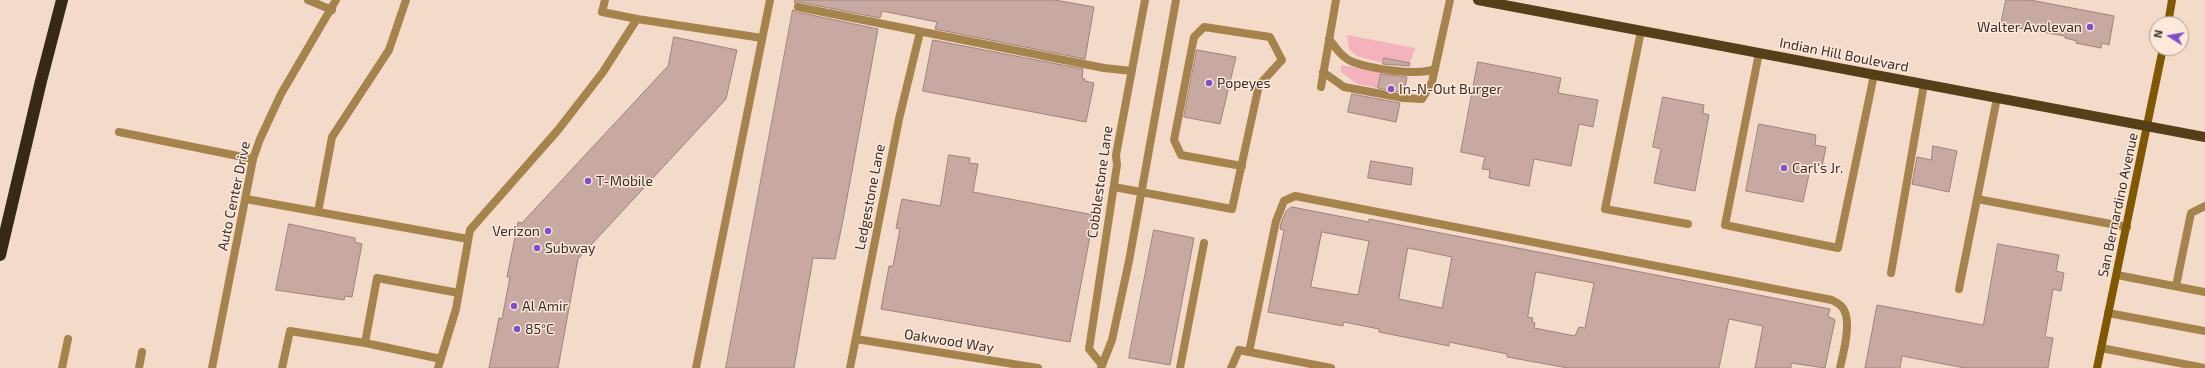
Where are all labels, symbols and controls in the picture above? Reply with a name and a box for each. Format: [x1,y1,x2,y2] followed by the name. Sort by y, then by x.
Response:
[2149,16,2189,56] north arrow
[1977,19,2082,35] place label: Walter Avolevan
[2085,22,2095,32] marker: Walter Avolevan
[2151,29,2165,39] text: N
[1778,34,1910,76] street label: Indian Hill Boulevard
[1217,75,1271,91] place label: Popeyes
[1204,78,1214,88] marker: Popeyes
[1399,81,1502,97] place label: In-N-Out Burger
[1386,84,1396,94] marker: In-N-Out Burger
[1084,125,1116,239] street label: Cobblestone Lane
[2094,131,2142,279] street label: San Bernardino Avenue
[214,140,254,252] street label: Auto Center Drive
[851,143,889,251] street label: Ledgestone Lane
[1792,160,1843,176] place label: Carl's Jr.
[1779,163,1789,173] marker: Carl's Jr.
[596,173,653,189] place label: T-Mobile
[583,176,593,186] marker: T-Mobile
[492,223,540,239] place label: Verizon
[543,226,553,236] marker: Verizon
[545,240,595,256] place label: Subway
[532,243,542,253] marker: Subway
[522,298,568,314] place label: Al Amir
[509,301,519,311] marker: Al Amir
[525,321,554,337] place label: 85°C
[512,324,522,334] marker: 85°C
[903,326,995,356] street label: Oakwood Way

